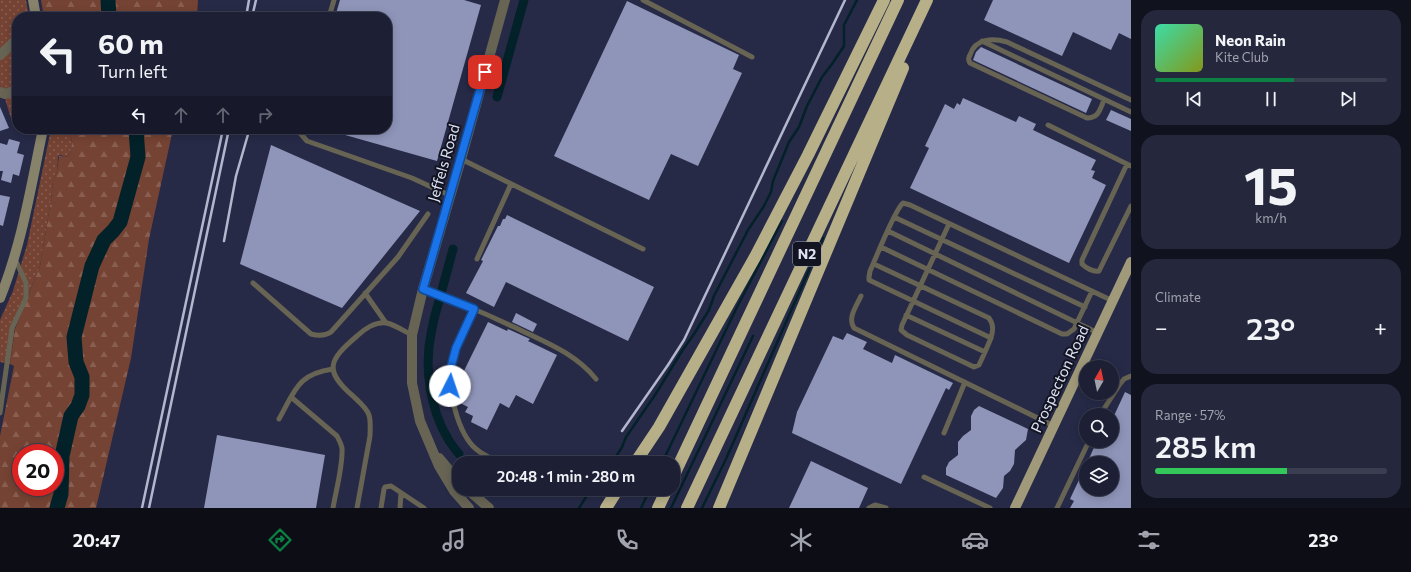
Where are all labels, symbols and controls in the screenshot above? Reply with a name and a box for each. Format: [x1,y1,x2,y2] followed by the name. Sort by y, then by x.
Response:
[98,26,164,60] text: 60 m
[32,28,84,80] icon: left
[1215,31,1286,49] text: Neon Rain
[1215,49,1269,65] text: Kite Club
[468,55,502,89] pin
[98,60,167,82] text: Turn left
[474,61,496,83] icon: arrive
[1183,88,1205,110] icon: previous
[1260,88,1282,110] icon: pause
[1337,88,1359,110] icon: next
[128,104,150,126] icon: left
[170,104,192,126] icon: ahead
[212,104,234,126] icon: ahead
[254,104,276,126] icon: right
[423,122,463,204] street label: Jeffels Road
[1244,152,1298,216] text: 15
[1255,210,1287,226] text: km/h
[793,242,821,266] road number: N2
[1155,289,1201,305] text: Climate
[1246,309,1295,346] text: 23°
[1155,314,1168,341] text: −
[1374,314,1387,341] text: +
[1026,322,1092,435] street label: Prospecton Road
[1079,360,1119,400] north arrow
[1079,360,1119,496] map controls
[429,365,471,407] position arrow
[1155,407,1226,423] text: Range · 57%
[1079,408,1119,448] button: search
[1155,427,1256,464] text: 285 km
[12,444,64,496] speed limit sign: 20
[1079,456,1119,496] button: layers
[497,467,635,485] text: 20:48 · 1 min · 280 m
[266,526,294,554] icon: directions
[440,526,468,554] icon: music
[613,526,641,554] icon: phone
[787,526,815,554] icon: climate
[961,526,989,554] icon: car
[1135,526,1163,554] icon: filters
[73,529,120,551] text: 20:47
[1308,529,1338,551] text: 23°

